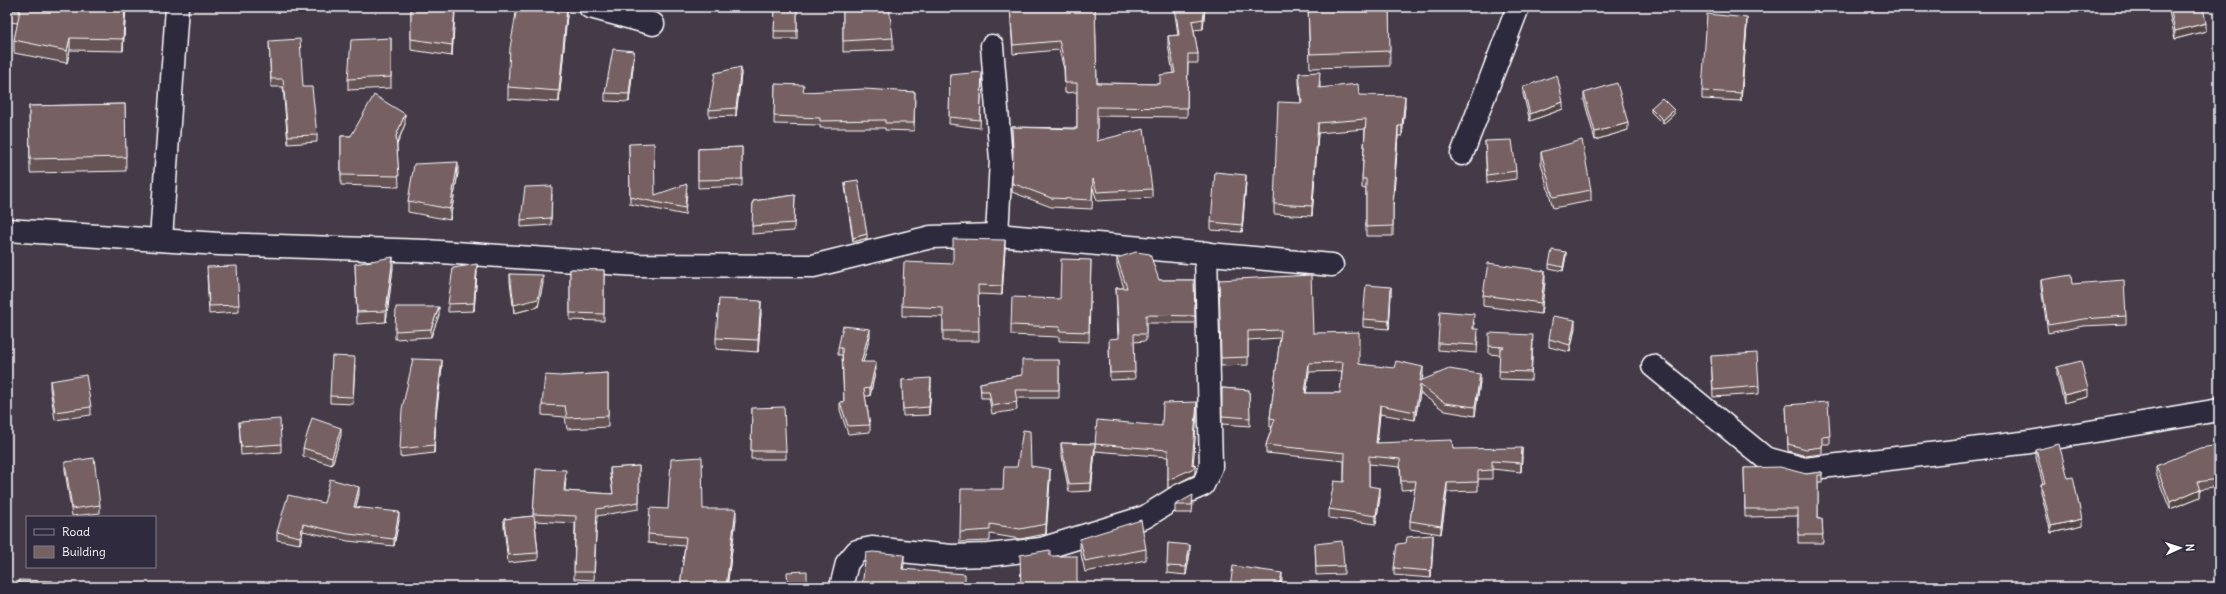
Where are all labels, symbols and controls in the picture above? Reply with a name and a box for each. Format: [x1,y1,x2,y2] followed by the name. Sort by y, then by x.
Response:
[26,516,156,568] legend
[62,524,90,539] text: Road
[2160,528,2200,568] north arrow
[2183,543,2197,552] text: N
[62,544,106,559] text: Building

